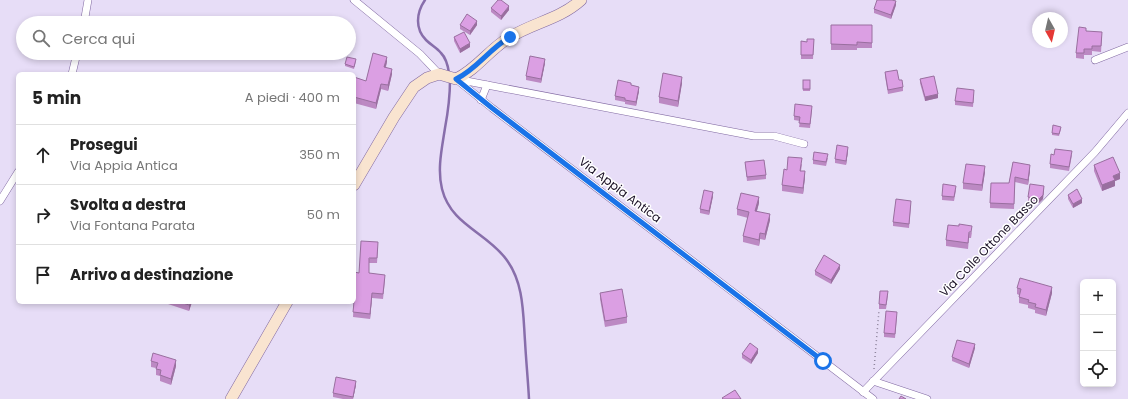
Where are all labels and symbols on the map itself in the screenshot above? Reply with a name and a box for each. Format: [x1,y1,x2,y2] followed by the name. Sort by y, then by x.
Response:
[1032,12,1068,48] north arrow
[501,28,519,46] route end
[575,153,665,226] street label: Via Appia Antica
[935,191,1042,300] street label: Via Colle Ottone Basso
[814,352,832,370] route start

